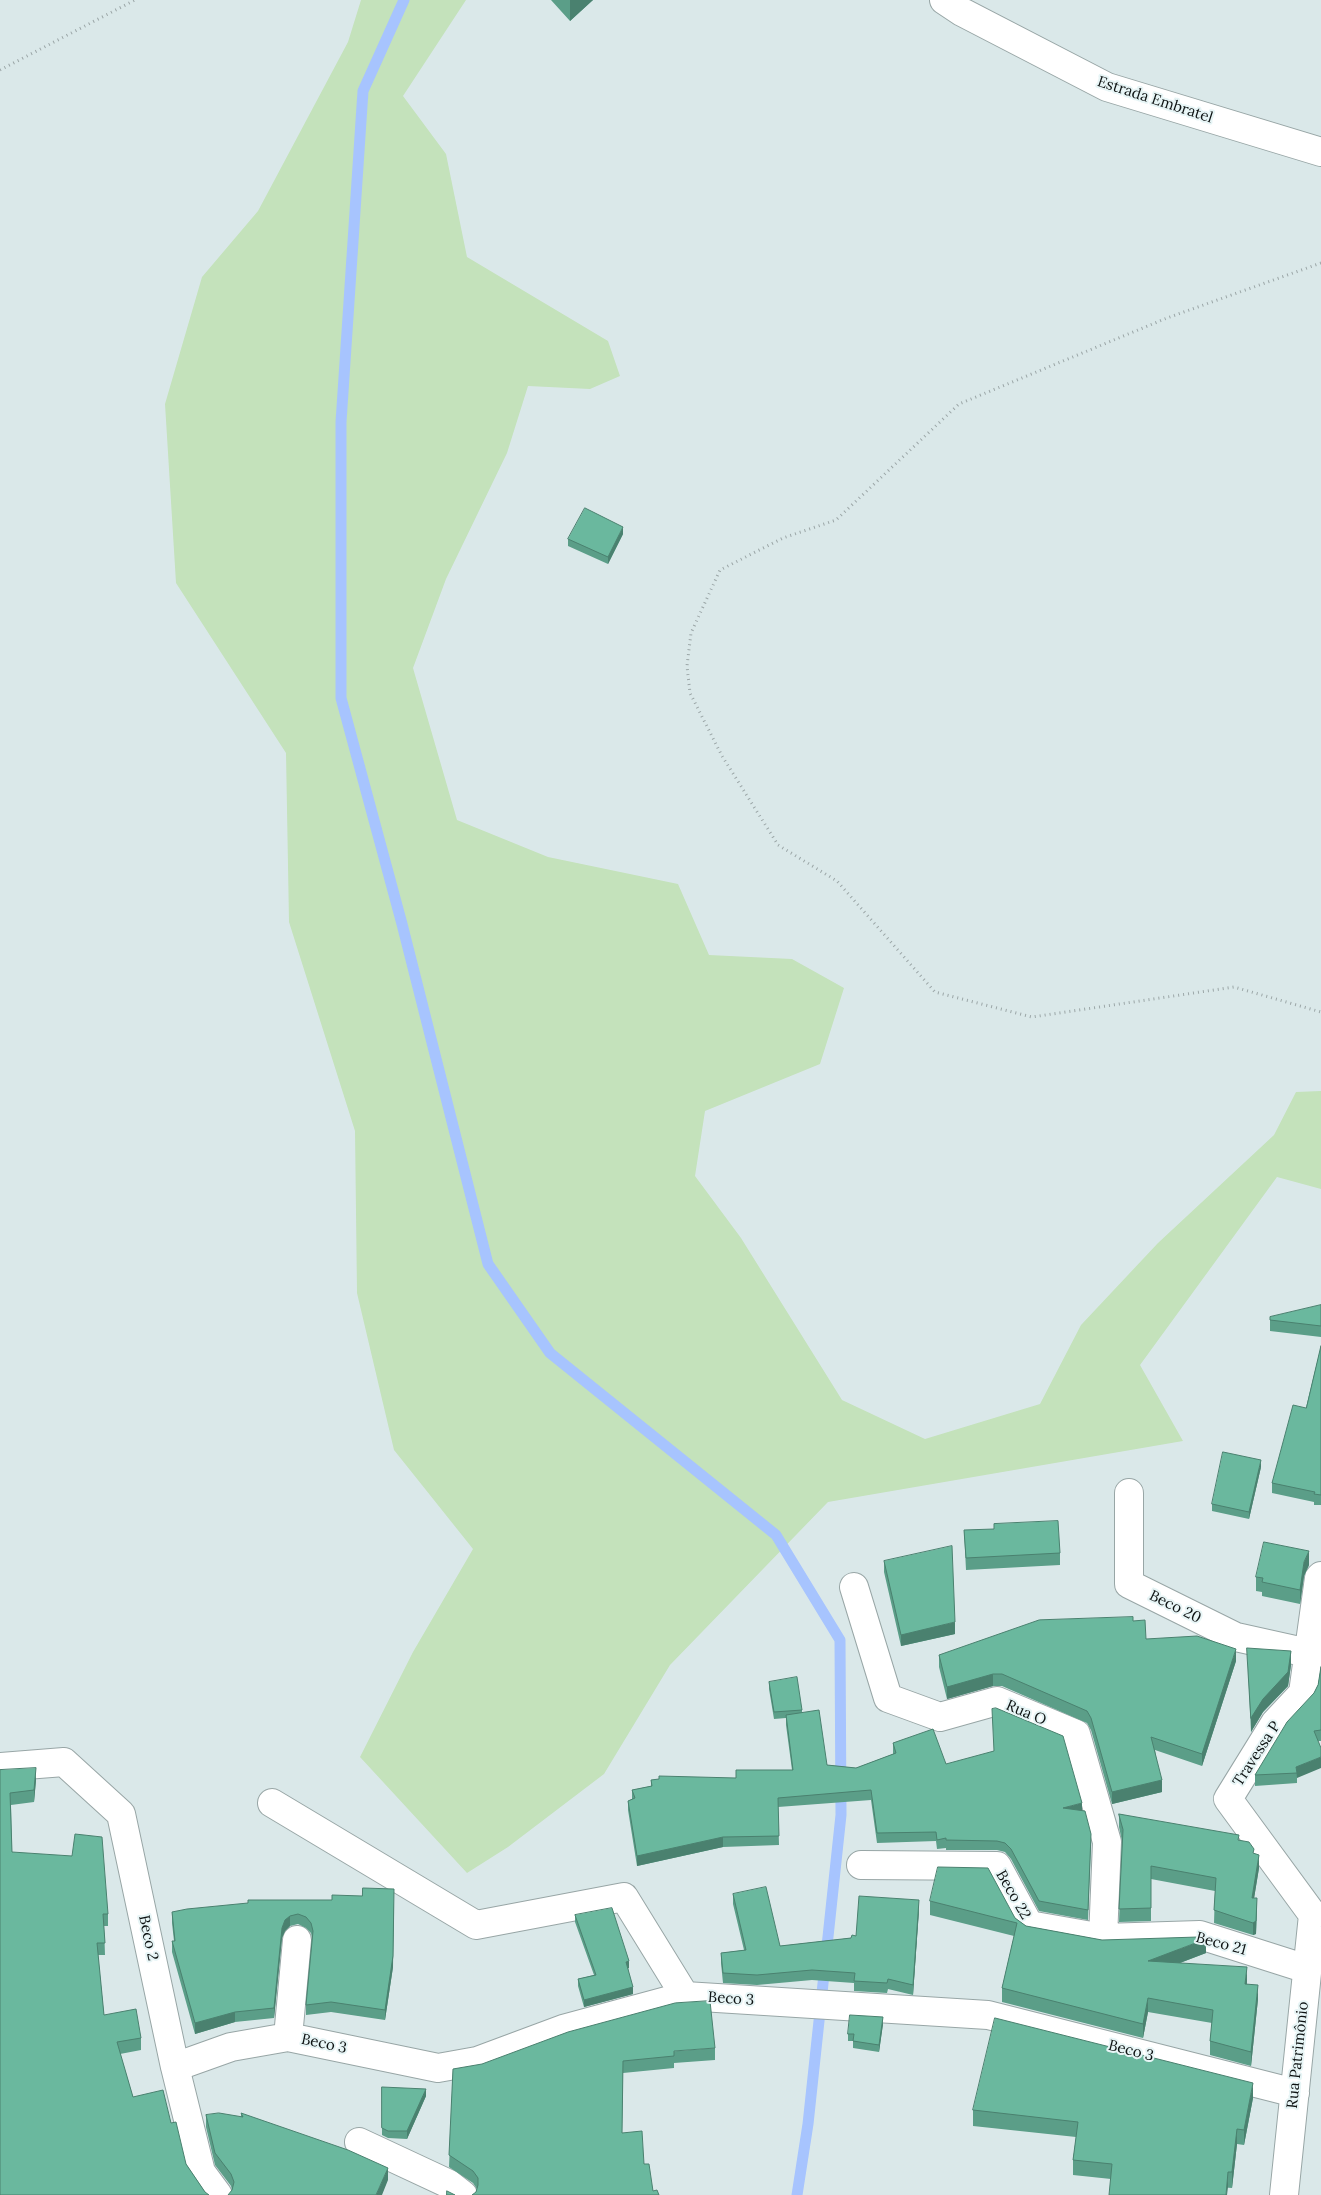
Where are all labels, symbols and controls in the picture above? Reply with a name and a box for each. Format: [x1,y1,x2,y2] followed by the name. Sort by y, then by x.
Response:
[1095,73,1215,127] street label: Estrada Embratel
[1146,1587,1204,1627] street label: Beco 20
[1003,1697,1049,1729] street label: Rua O
[1229,1718,1285,1790] street label: Travessa P
[992,1867,1034,1923] street label: Beco 22
[134,1914,162,1962] street label: Beco 2
[1194,1929,1248,1959] street label: Beco 21
[707,1988,755,2010] street label: Beco 3
[1283,2001,1313,2109] street label: Rua Patrimônio
[299,2030,349,2058] street label: Beco 3
[1106,2037,1156,2065] street label: Beco 3

